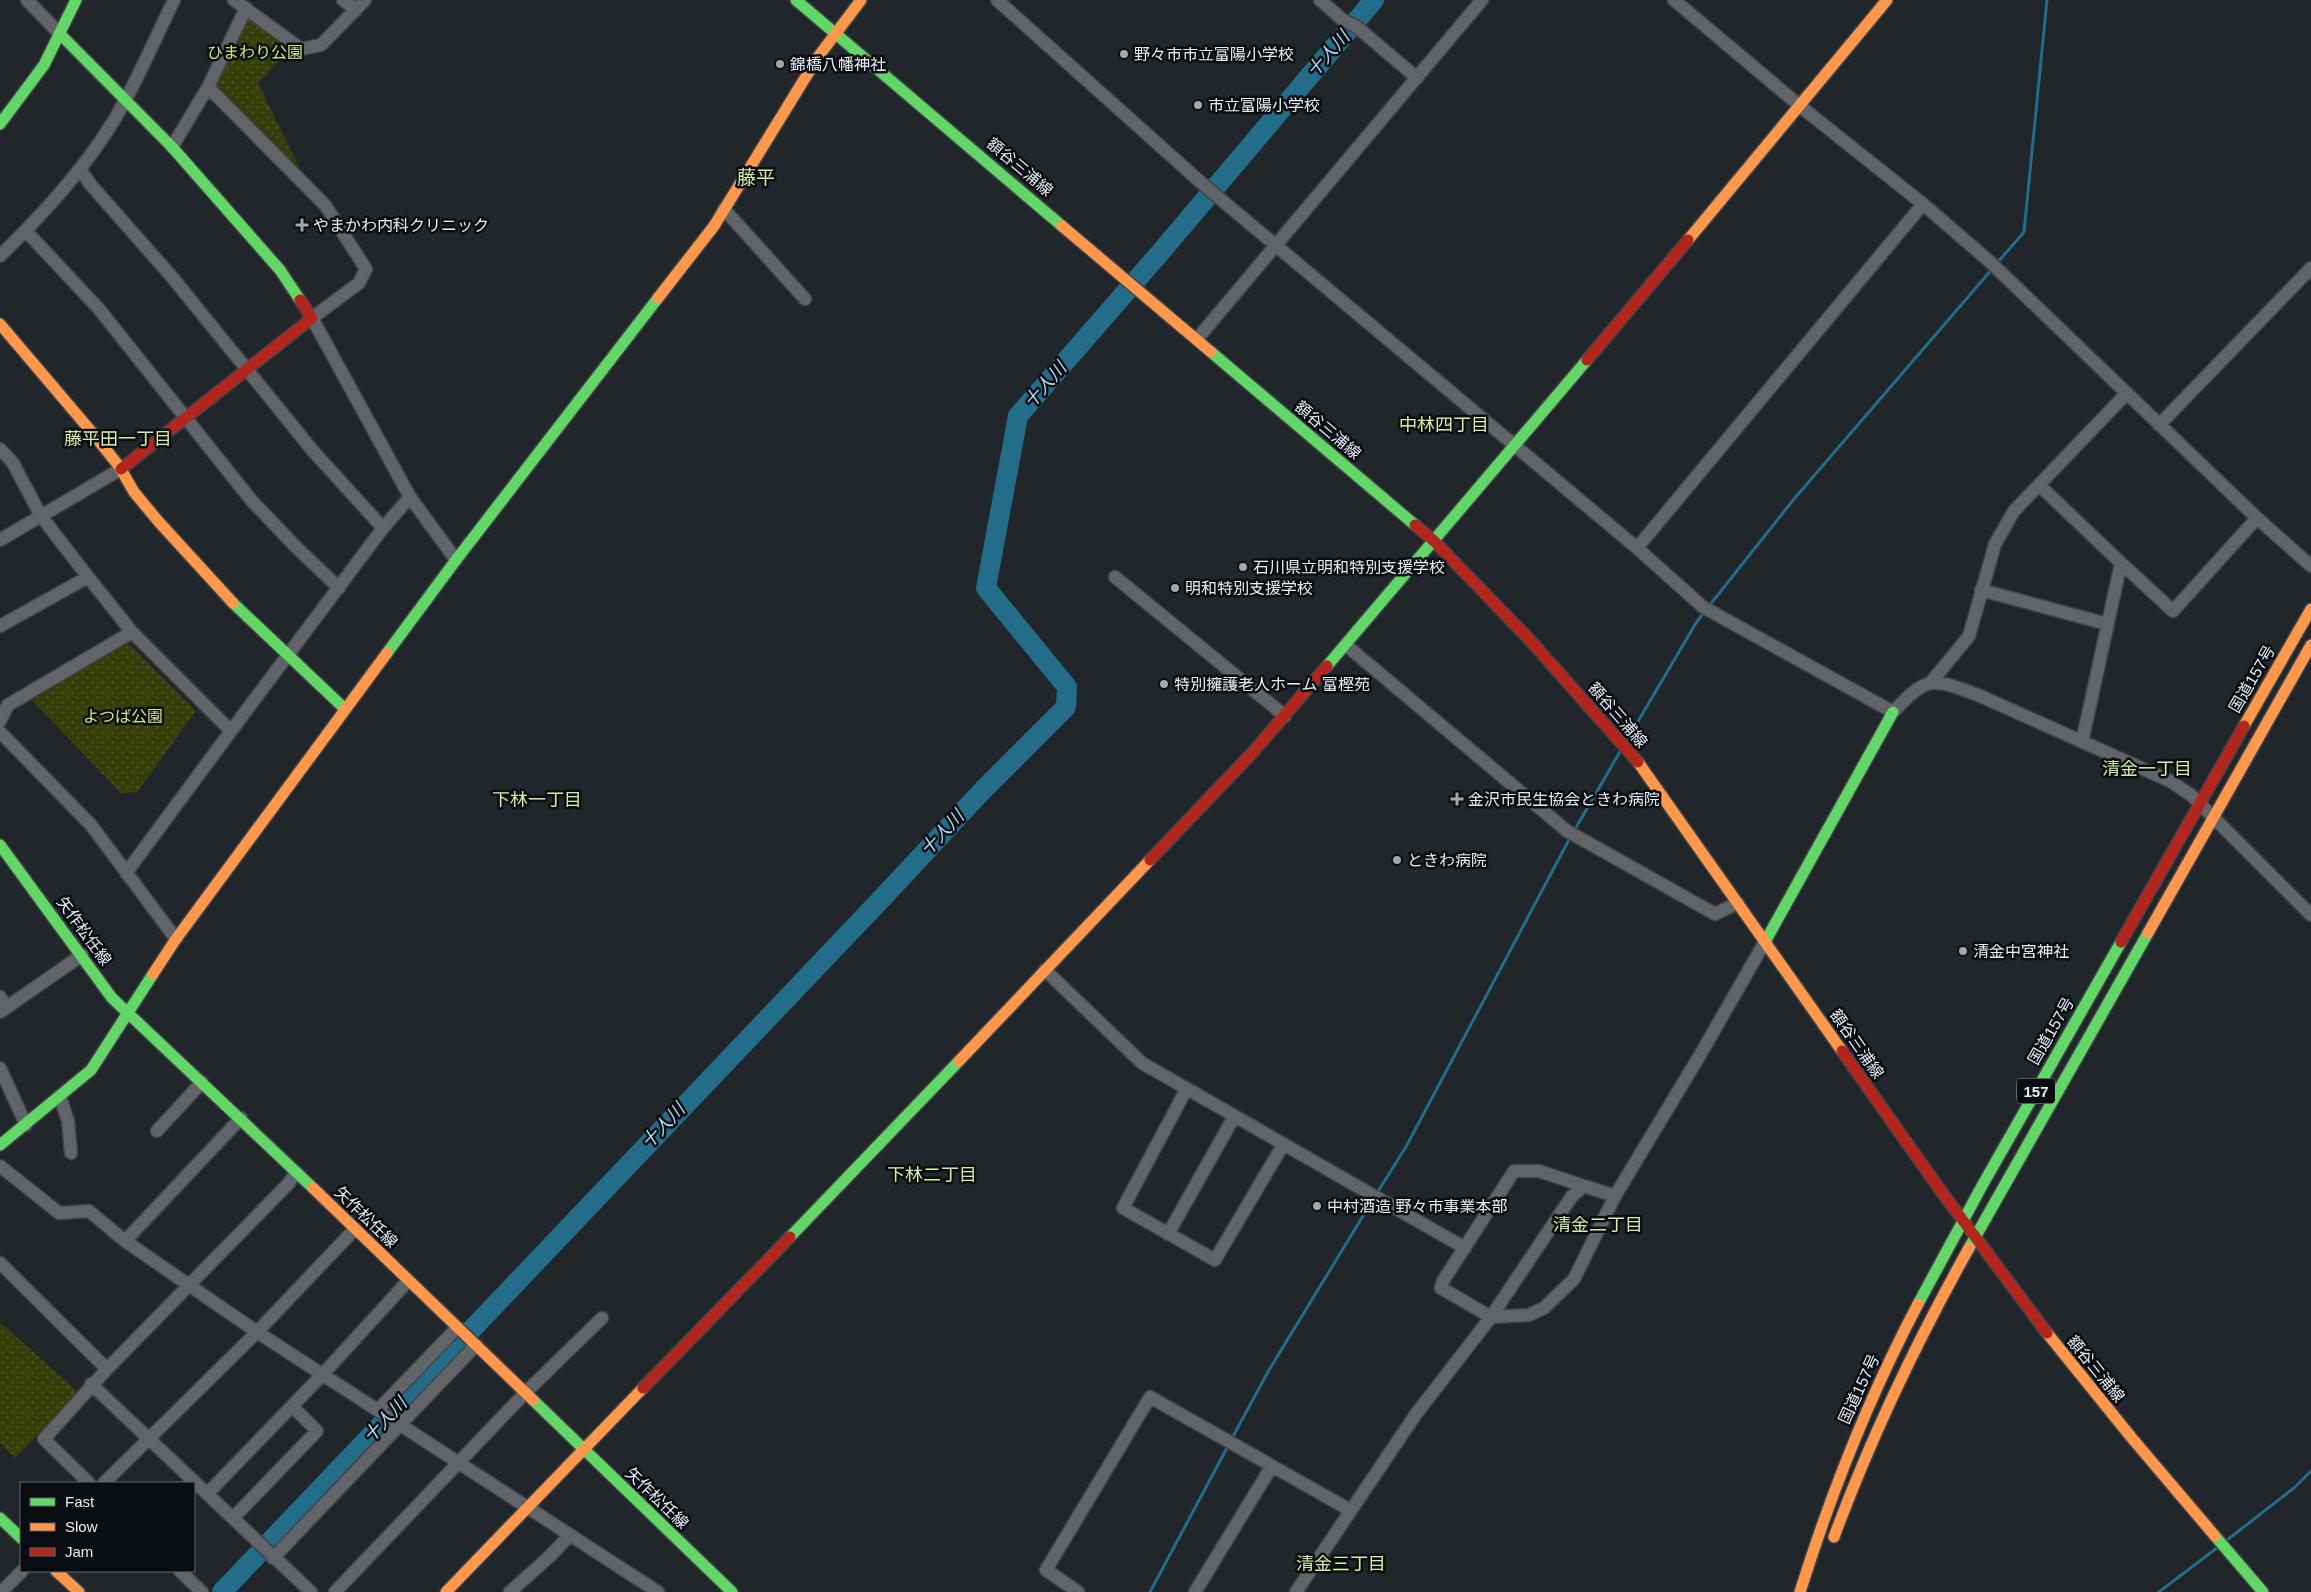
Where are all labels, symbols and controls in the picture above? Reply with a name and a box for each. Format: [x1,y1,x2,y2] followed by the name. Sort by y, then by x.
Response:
[1303,26,1355,81] water label: 十人川
[207,44,303,61] park label: ひまわり公園
[1134,46,1294,63] place label: 野々市市立富陽小学校
[1118,48,1130,60] marker: 野々市市立富陽小学校
[790,56,886,73] place label: 錦橋八幡神社
[774,58,786,70] marker: 錦橋八幡神社
[1208,97,1320,114] place label: 市立富陽小学校
[1192,99,1204,111] marker: 市立富陽小学校
[984,135,1056,199] street label: 額谷三浦線
[737,167,775,188] district label: 藤平
[313,217,489,234] place label: やまかわ内科クリニック
[295,218,309,232] marker: やまかわ内科クリニック
[1020,357,1072,412] water label: 十人川
[1292,398,1364,462] street label: 額谷三浦線
[1399,415,1489,435] district label: 中林四丁目
[64,429,172,449] district label: 藤平田一丁目
[1253,559,1445,576] place label: 石川県立明和特別支援学校
[1237,561,1249,573] marker: 石川県立明和特別支援学校
[1185,580,1313,597] place label: 明和特別支援学校
[1169,582,1181,594] marker: 明和特別支援学校
[2226,642,2278,716] street label: 国道157号
[1174,676,1370,693] place label: 特別擁護老人ホーム 富樫苑
[1158,678,1170,690] marker: 特別擁護老人ホーム 富樫苑
[1585,679,1651,751] street label: 額谷三浦線
[83,708,163,725] park label: よつば公園
[2102,759,2192,779] district label: 清金一丁目
[492,790,582,810] district label: 下林一丁目
[1468,791,1660,808] place label: 金沢市民生協会ときわ病院
[1450,792,1464,806] marker: 金沢市民生協会ときわ病院
[916,805,969,860] water label: 十人川
[1407,852,1487,869] place label: ときわ病院
[1391,854,1403,866] marker: ときわ病院
[54,894,114,968] street label: 矢作松任線
[1973,943,2069,960] place label: 清金中宮神社
[1957,945,1969,957] marker: 清金中宮神社
[2025,994,2077,1068] street label: 国道157号
[1827,1006,1887,1082] street label: 額谷三浦線
[2017,1078,2055,1104] road number: 157
[637,1098,690,1153] water label: 十人川
[887,1165,977,1185] district label: 下林二丁目
[331,1183,401,1251] street label: 矢作松任線
[1327,1198,1507,1215] place label: 中村酒造 野々市事業本部
[1311,1200,1323,1212] marker: 中村酒造 野々市事業本部
[1553,1215,1643,1235] district label: 清金二丁目
[2064,1333,2128,1405] street label: 額谷三浦線
[1836,1352,1882,1426] street label: 国道157号
[359,1392,412,1447] water label: 十人川
[622,1464,692,1532] street label: 矢作松任線
[20,1482,195,1572] legend
[65,1493,95,1510] text: Fast
[65,1518,98,1535] text: Slow
[65,1543,93,1560] text: Jam
[1296,1554,1386,1574] district label: 清金三丁目

